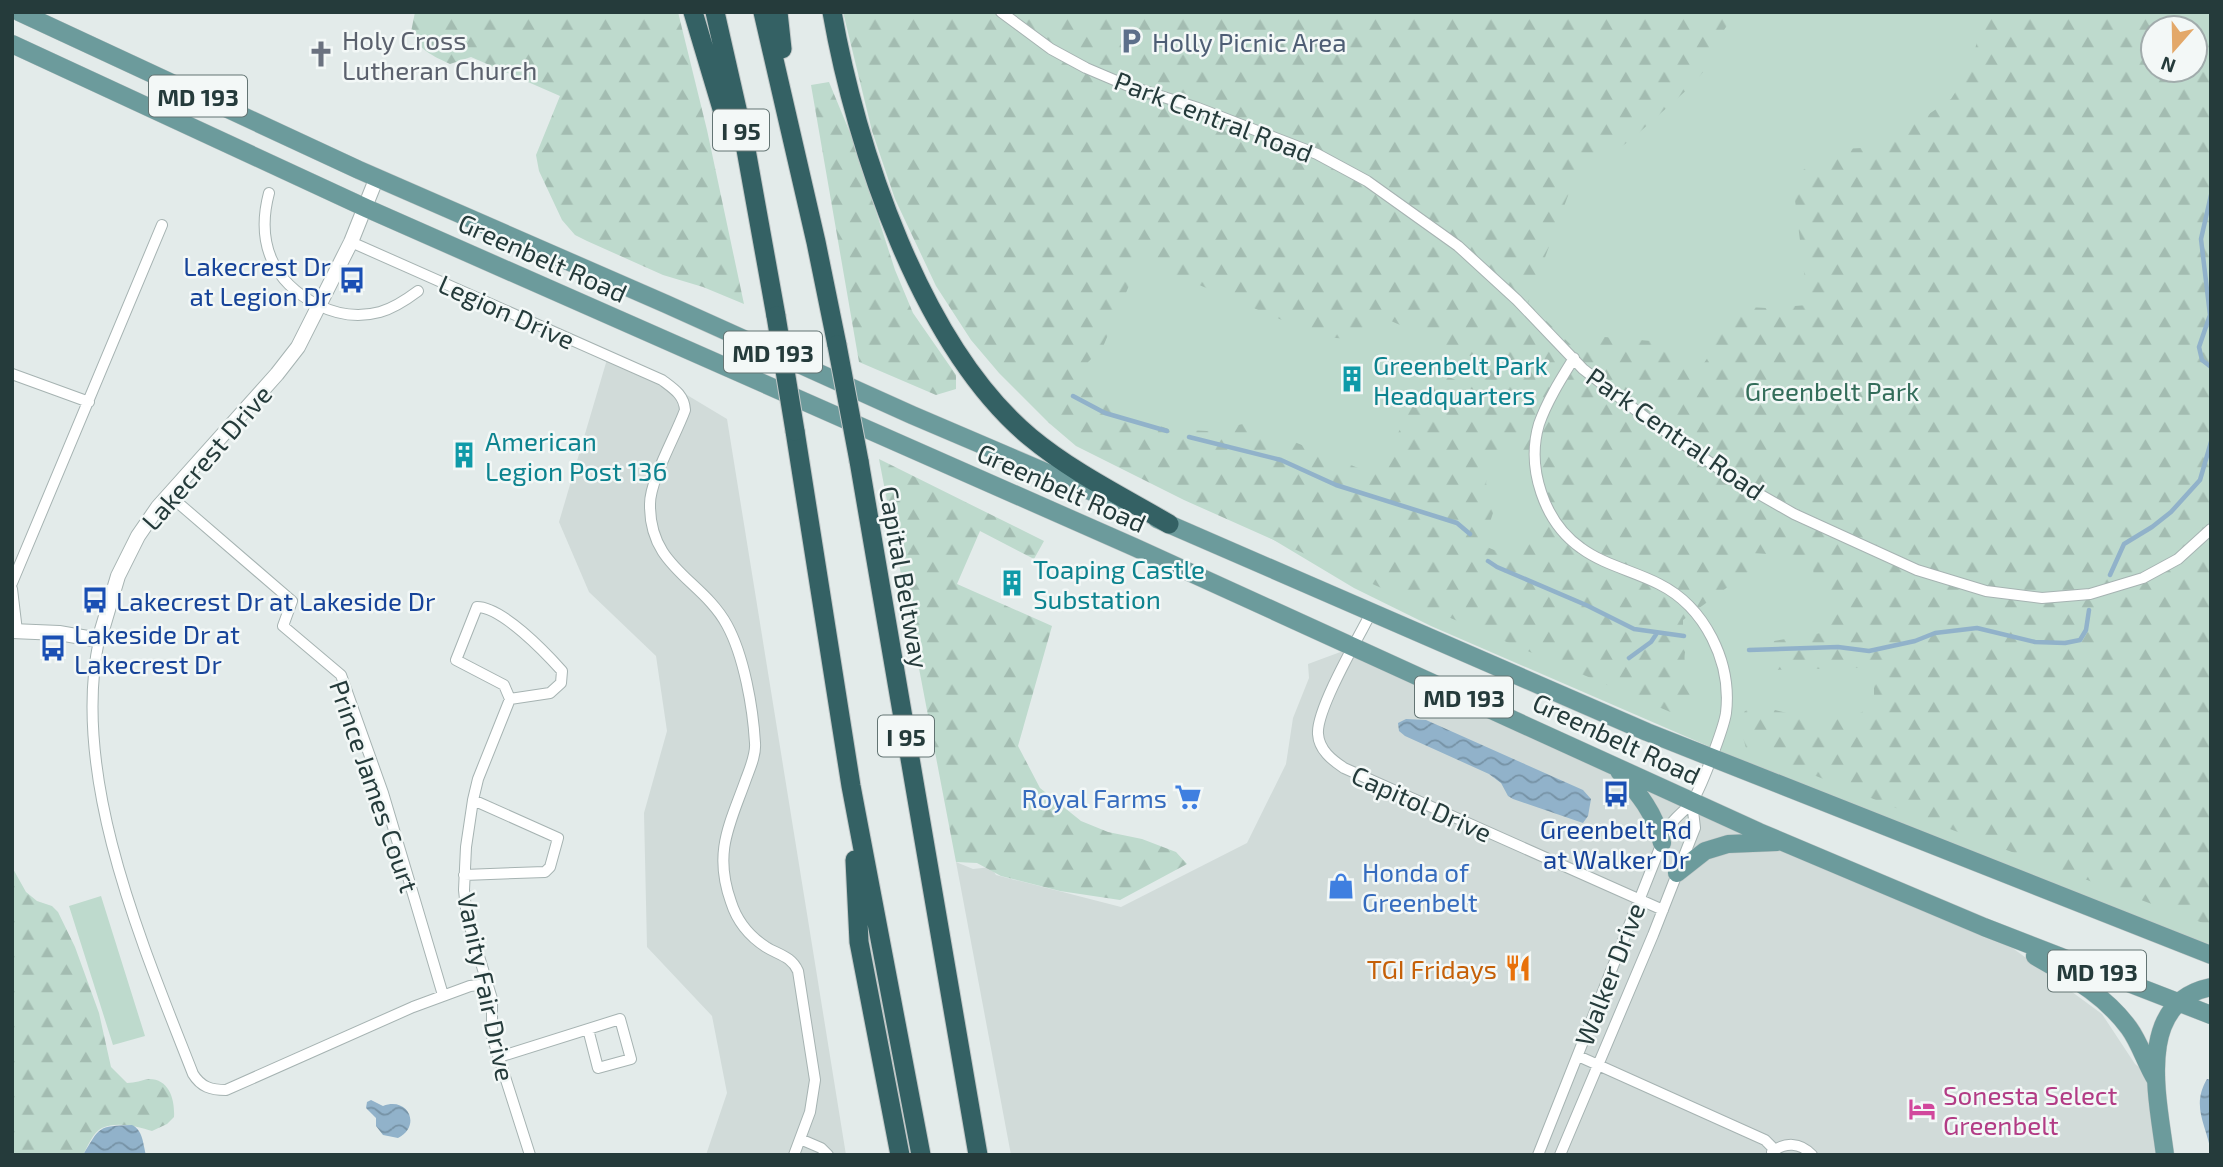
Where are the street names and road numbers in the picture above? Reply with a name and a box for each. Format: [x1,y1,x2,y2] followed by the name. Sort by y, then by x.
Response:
[1110,64,1318,168] street label: Park Central Road
[149,76,247,116] road number: MD 193
[713,110,769,150] road number: I 95
[454,206,632,308] street label: Greenbelt Road
[434,267,580,355] street label: Legion Drive
[724,332,822,372] road number: MD 193
[1581,360,1771,506] street label: Park Central Road
[135,378,277,536] street label: Lakecrest Drive
[973,436,1151,538] street label: Greenbelt Road
[874,483,936,671] street label: Capital Beltway
[324,676,426,896] street label: Prince James Court
[1415,676,1513,718] road number: MD 193
[1528,686,1706,790] street label: Greenbelt Road
[878,716,934,756] road number: I 95
[1347,758,1497,848] street label: Capitol Drive
[452,890,522,1084] street label: Vanity Fair Drive
[1568,898,1650,1050] street label: Walker Drive
[2048,951,2146,992] road number: MD 193

